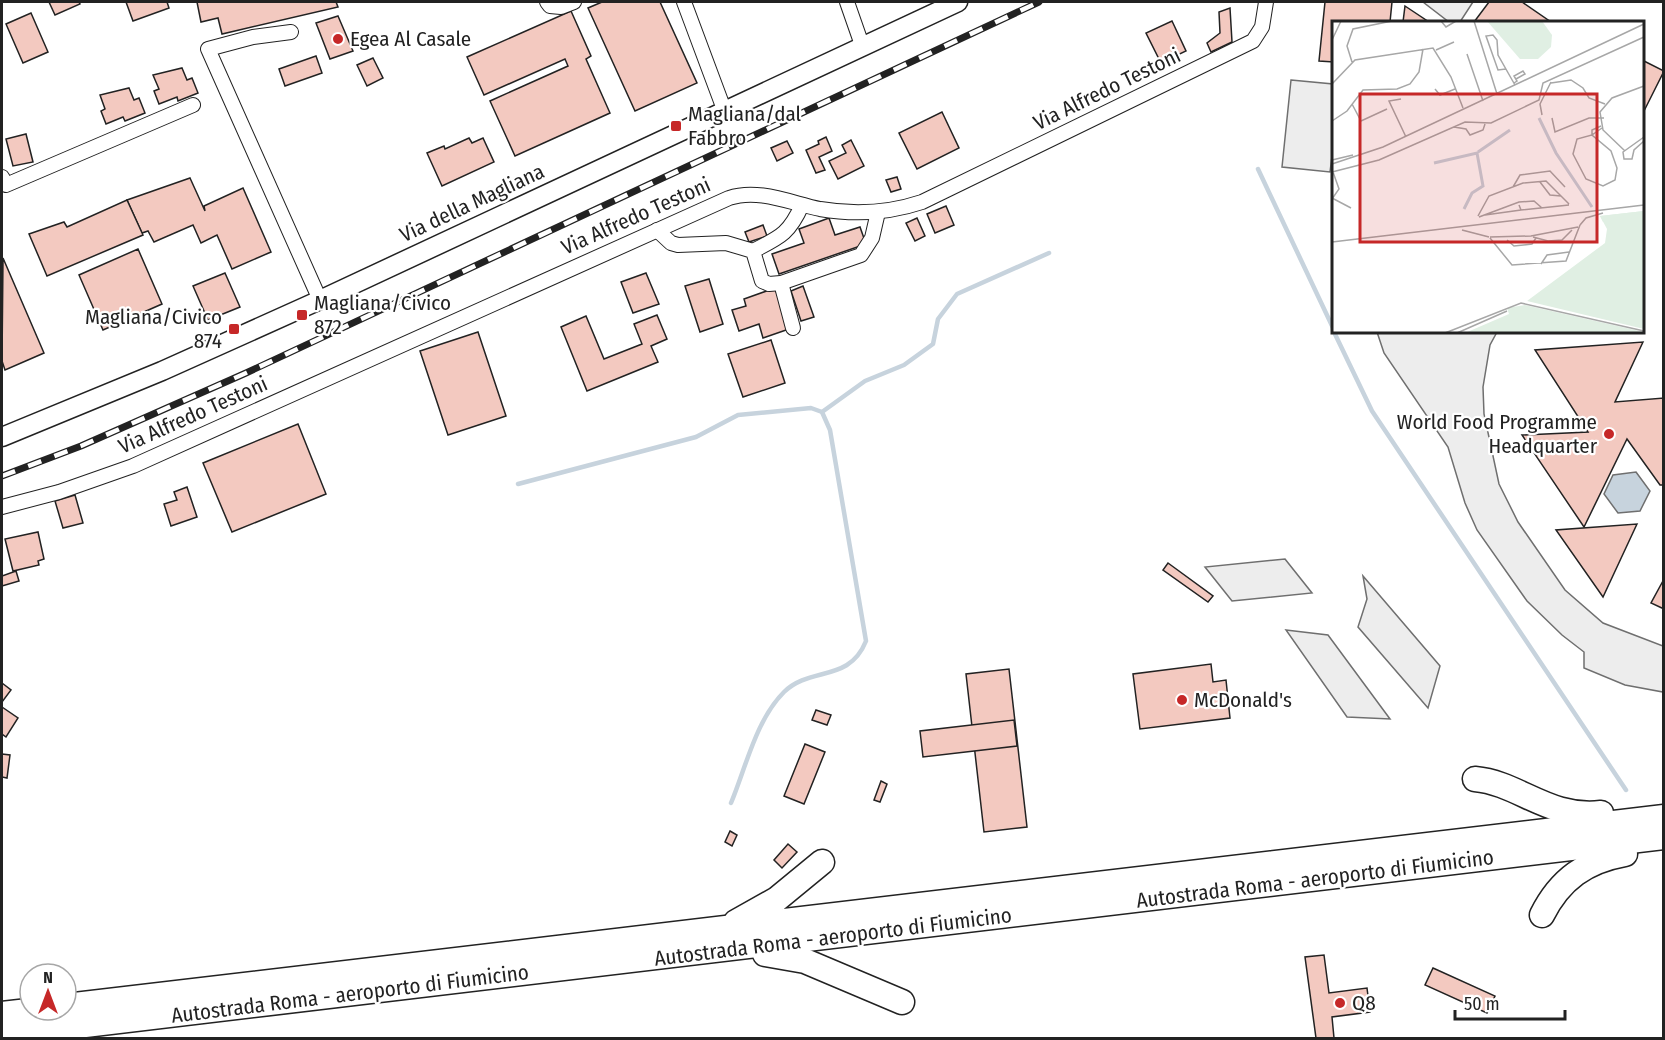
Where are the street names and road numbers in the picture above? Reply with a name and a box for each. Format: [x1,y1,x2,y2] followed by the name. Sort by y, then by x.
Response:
[1029,42,1185,136] street label: Via Alfredo Testoni
[396,158,548,248] street label: Via della Magliana
[557,171,715,261] street label: Via Alfredo Testoni
[114,370,272,460] street label: Via Alfredo Testoni
[1135,844,1495,914] street label: Autostrada Roma - aeroporto di Fiumicino
[653,902,1013,972] street label: Autostrada Roma - aeroporto di Fiumicino
[170,959,530,1029] street label: Autostrada Roma - aeroporto di Fiumicino

